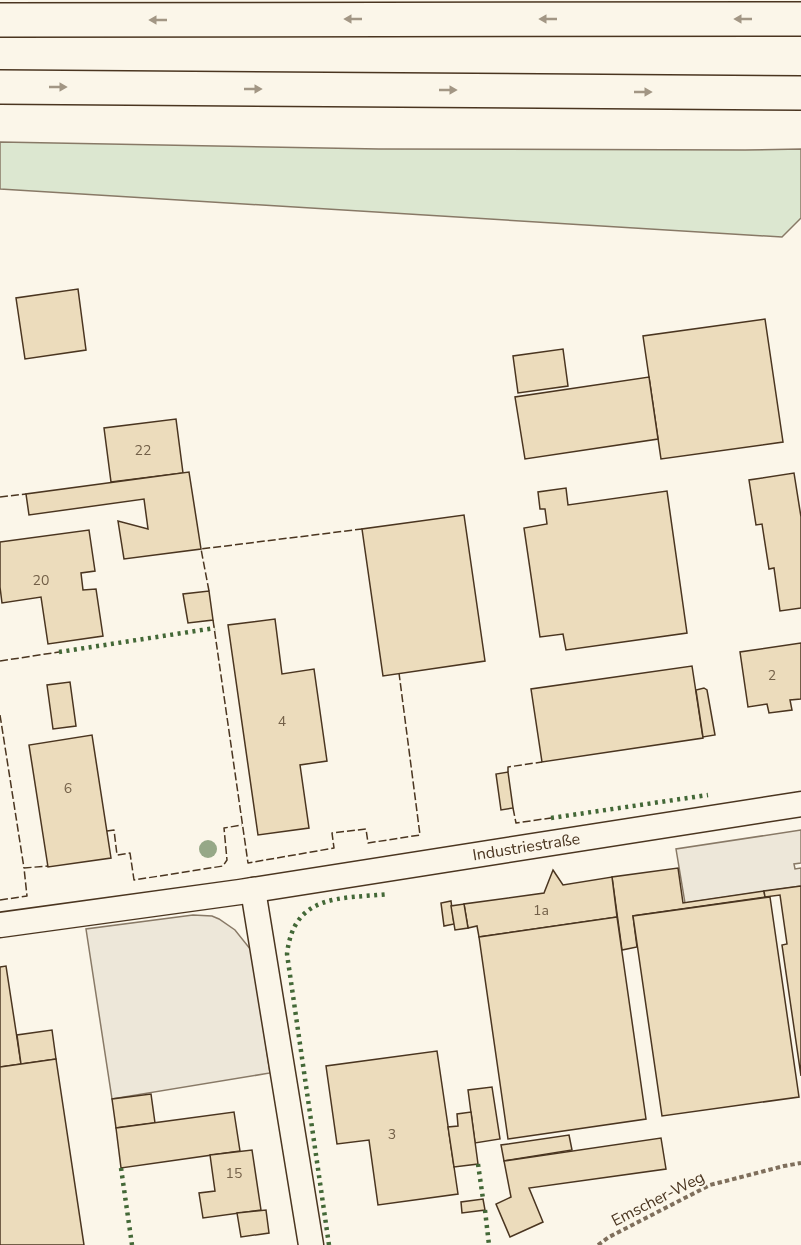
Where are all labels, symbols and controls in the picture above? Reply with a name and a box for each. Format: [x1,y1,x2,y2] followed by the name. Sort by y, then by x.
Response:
[343,14,362,24] one-way arrow
[538,14,557,24] one-way arrow
[733,14,752,24] one-way arrow
[148,15,167,25] one-way arrow
[49,83,68,92] one-way arrow
[244,84,263,94] one-way arrow
[439,85,458,95] one-way arrow
[634,87,653,97] one-way arrow
[135,441,151,460] house number: 22
[33,571,49,590] house number: 20
[768,666,776,685] house number: 2
[278,712,286,731] house number: 4
[64,779,72,798] house number: 6
[471,828,582,866] street label: Industriestraße
[533,901,549,920] house number: 1a
[388,1125,396,1144] house number: 3
[226,1164,242,1183] house number: 15
[608,1166,708,1232] street label: Emscher-Weg

